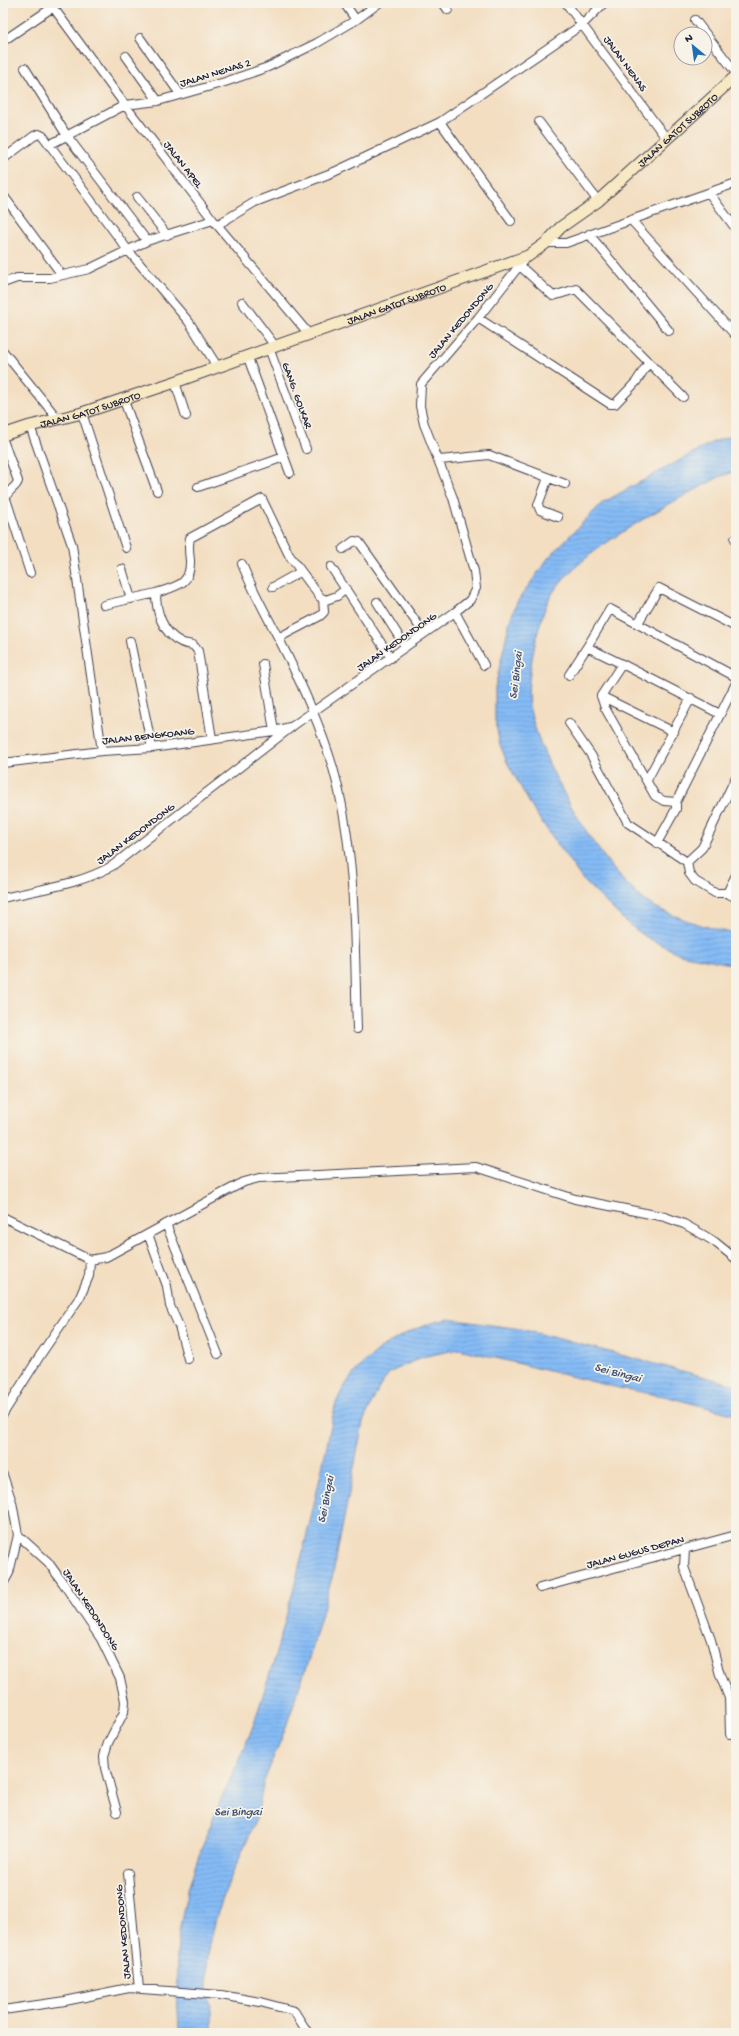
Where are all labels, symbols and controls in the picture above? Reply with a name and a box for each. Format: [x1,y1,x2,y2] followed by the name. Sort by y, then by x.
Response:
[673,26,713,66] north arrow
[683,32,695,46] text: N
[600,34,649,95] street label: JALAN NENAS
[179,57,253,90] street label: JALAN NENAS 2
[636,91,721,170] street label: JALAN GATOT SUBROTO
[160,139,205,192] street label: JALAN APEL
[427,280,497,361] street label: JALAN KEDONDONG
[346,282,448,328] street label: JALAN GATOT SUBROTO
[279,361,314,432] street label: GANG. GOLKAR
[39,390,143,431] street label: JALAN GATOT SUBROTO
[355,610,440,675] street label: JALAN KEDONDONG
[507,649,527,700] water label: Sei Bingai
[102,726,196,748] street label: JALAN BENGKOANG
[95,801,178,868] street label: JALAN KEDONDONG
[593,1361,644,1387] water label: Sei Bingai
[316,1473,339,1524] water label: Sei Bingai
[585,1534,686,1572] street label: JALAN GUGUS DEPAN
[60,1567,122,1654] street label: JALAN KEDONDONG
[214,1806,263,1820] water label: Sei Bingai
[114,1883,134,1979] street label: JALAN KEDONDONG

